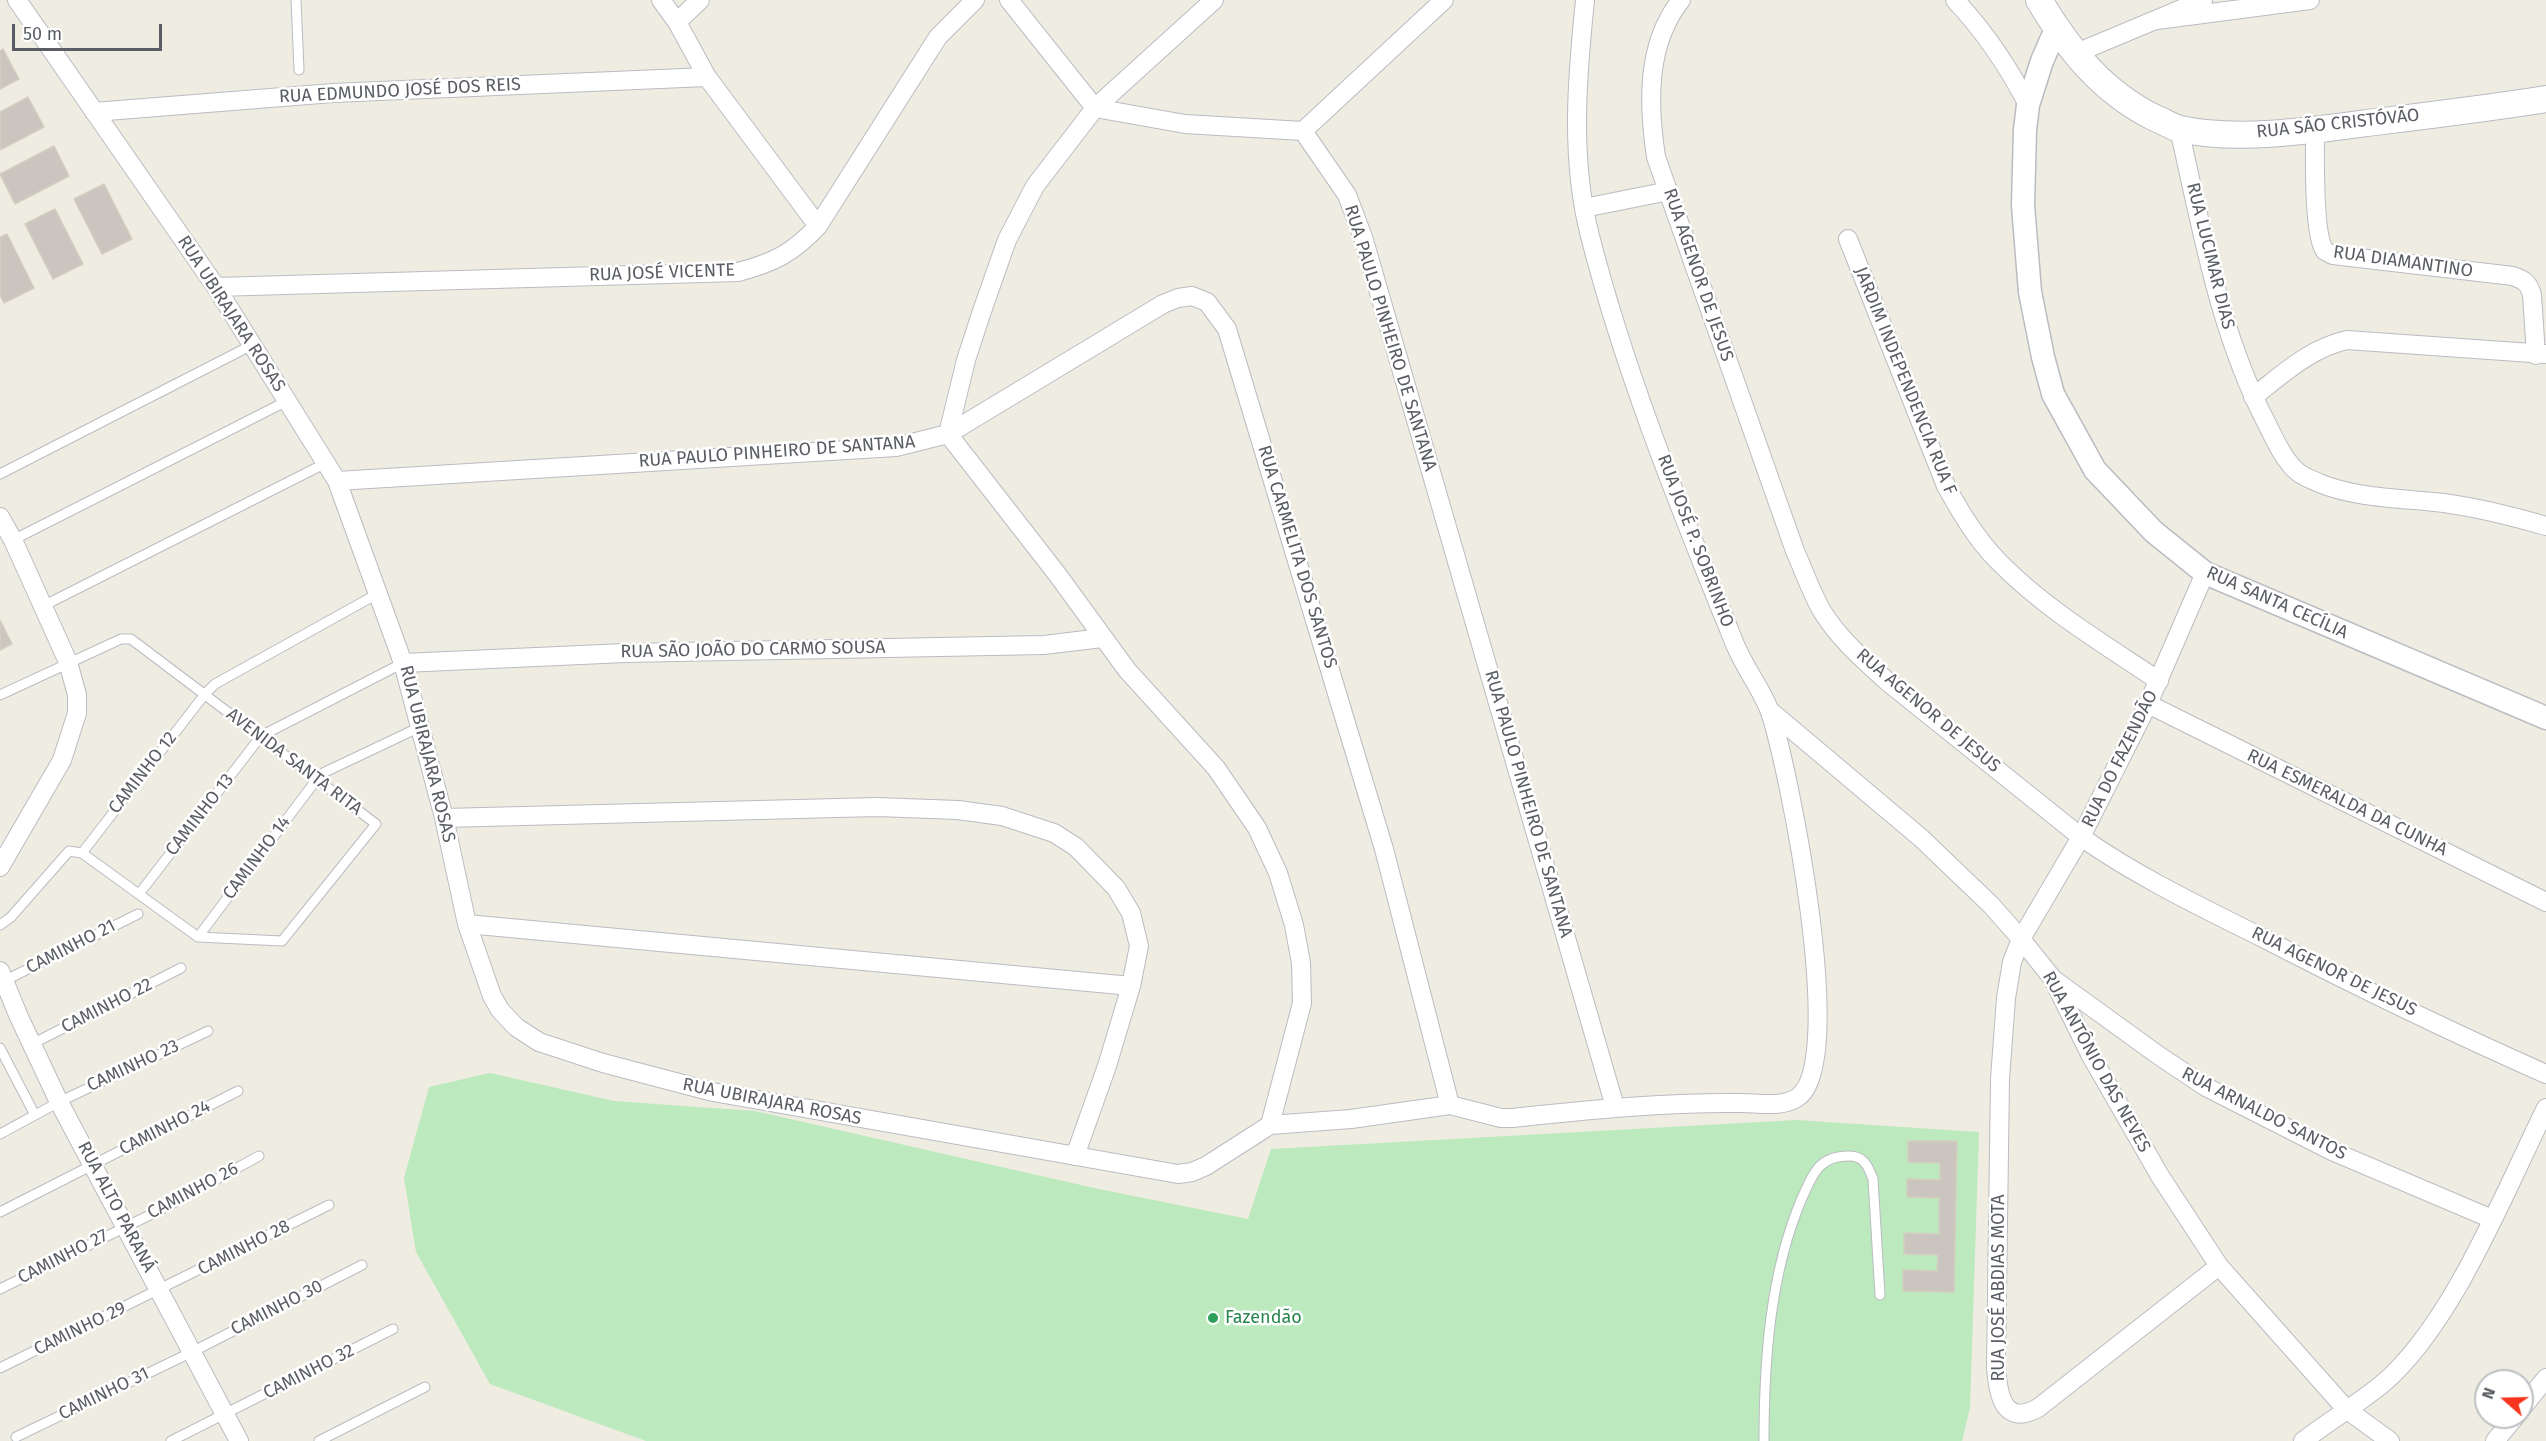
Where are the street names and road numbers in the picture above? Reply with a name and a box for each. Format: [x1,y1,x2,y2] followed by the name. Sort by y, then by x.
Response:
[279,74,521,108] street label: RUA EDMUNDO JOSÉ DOS REIS
[2255,105,2421,143] street label: RUA SÃO CRISTÓVÃO
[2181,180,2239,332] street label: RUA LUCIMAR DIAS
[1658,186,1738,364] street label: RUA AGENOR DE JESUS
[1339,202,1441,474] street label: RUA PAULO PINHEIRO DE SANTANA
[172,232,290,396] street label: RUA UBIRAJARA ROSAS
[2332,242,2474,282] street label: RUA DIAMANTINO
[589,260,735,286] street label: RUA JOSÉ VICENTE
[1849,264,1961,498] street label: JARDIM INDEPENDENCIA RUA F
[638,432,916,472] street label: RUA PAULO PINHEIRO DE SANTANA
[1253,443,1341,671] street label: RUA CARMELITA DOS SANTOS
[1652,451,1738,631] street label: RUA JOSÉ P. SOBRINHO
[2203,562,2351,644] street label: RUA SANTA CECÍLIA
[620,637,886,663] street label: RUA SÃO JOÃO DO CARMO SOUSA
[1852,644,2004,778] street label: RUA AGENOR DE JESUS
[395,663,459,845] street label: RUA UBIRAJARA ROSAS
[1479,668,1577,940] street label: RUA PAULO PINHEIRO DE SANTANA
[2077,687,2163,831] street label: RUA DO FAZENDÃO
[222,704,366,820] street label: AVENIDA SANTA RITA
[104,728,182,818] street label: CAMINHO 12
[2243,745,2451,861] street label: RUA ESMERALDA DA CUNHA
[161,770,239,860] street label: CAMINHO 13
[219,812,295,904] street label: CAMINHO 14
[23,915,119,979] street label: CAMINHO 21
[2248,923,2420,1021] street label: RUA AGENOR DE JESUS
[2037,968,2155,1156] street label: RUA ANTÔNIO DAS NEVES
[58,974,156,1038] street label: CAMINHO 22
[83,1035,183,1097] street label: CAMINHO 23
[2178,1063,2350,1165] street label: RUA ARNALDO SANTOS
[681,1074,863,1130] street label: RUA UBIRAJARA ROSAS
[116,1096,214,1160] street label: CAMINHO 24
[72,1138,160,1276] street label: RUA ALTO PARANÁ
[144,1158,242,1224] street label: CAMINHO 26
[1988,1194,2010,1382] street label: RUA JOSÉ ABDIAS MOTA
[194,1216,294,1280] street label: CAMINHO 28
[14,1225,112,1289] street label: CAMINHO 27
[227,1276,327,1340] street label: CAMINHO 30
[30,1297,130,1361] street label: CAMINHO 29
[260,1340,358,1404] street label: CAMINHO 32
[55,1363,153,1425] street label: CAMINHO 31

